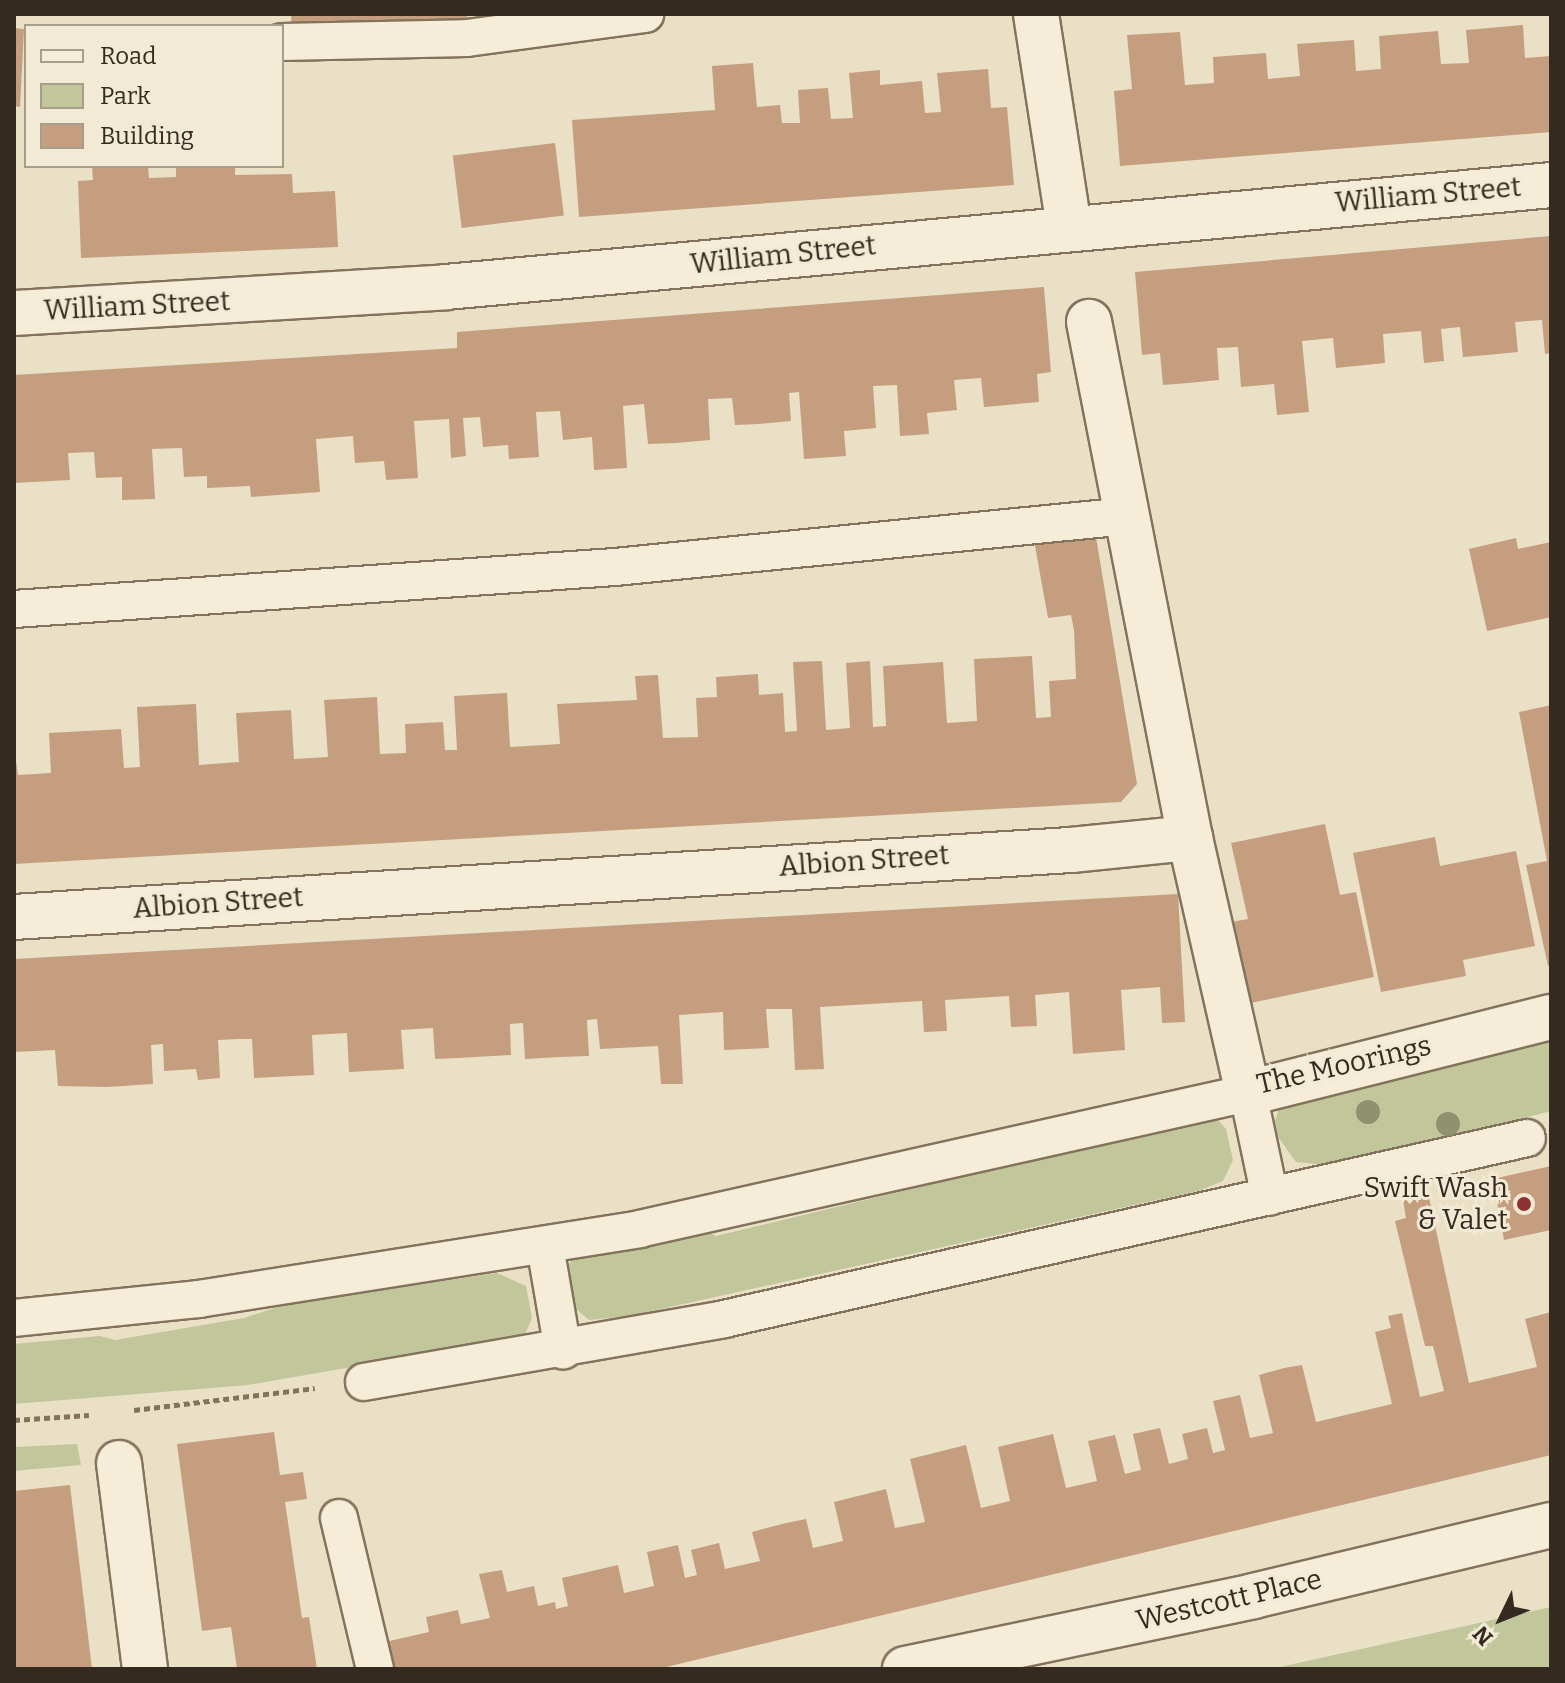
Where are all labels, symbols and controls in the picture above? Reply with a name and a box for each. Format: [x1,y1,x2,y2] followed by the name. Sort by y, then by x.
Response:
[24,24,284,168] legend
[100,42,156,70] text: Road
[100,82,151,110] text: Park
[100,122,194,150] text: Building
[1334,170,1522,220] street label: William Street
[688,229,878,281] street label: William Street
[43,284,231,328] street label: William Street
[778,838,950,884] street label: Albion Street
[132,880,304,926] street label: Albion Street
[1254,1029,1434,1101] street label: The Moorings
[1364,1171,1508,1237] place label: Swift Wash & Valet
[1515,1195,1533,1213] marker: Swift Wash & Valet
[1133,1562,1325,1638] street label: Westcott Place
[1461,1579,1541,1659] north arrow
[1467,1620,1499,1651] text: N

